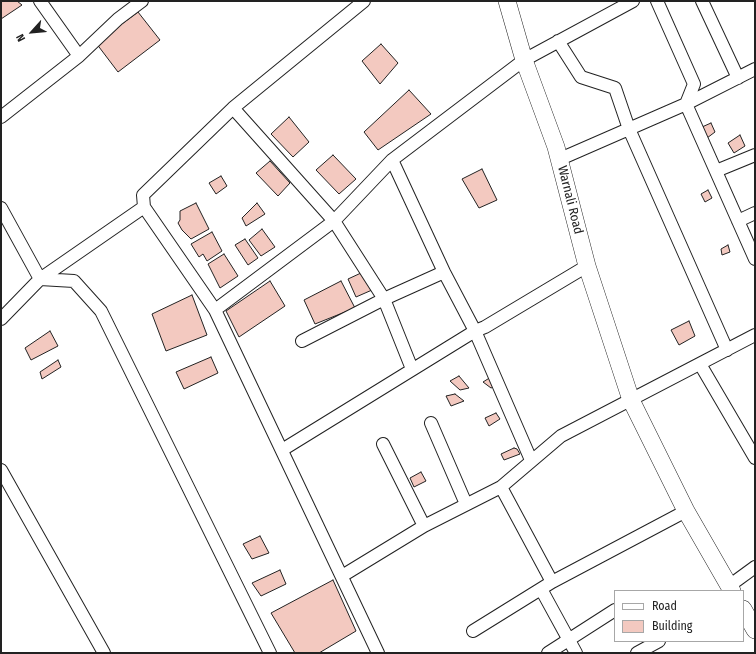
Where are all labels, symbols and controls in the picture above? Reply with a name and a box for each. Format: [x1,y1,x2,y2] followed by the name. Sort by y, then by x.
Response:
[12,12,52,52] north arrow
[14,32,28,44] text: N
[554,164,586,236] street label: Warnali Road
[614,590,744,642] legend
[652,599,677,613] text: Road
[652,619,692,633] text: Building

